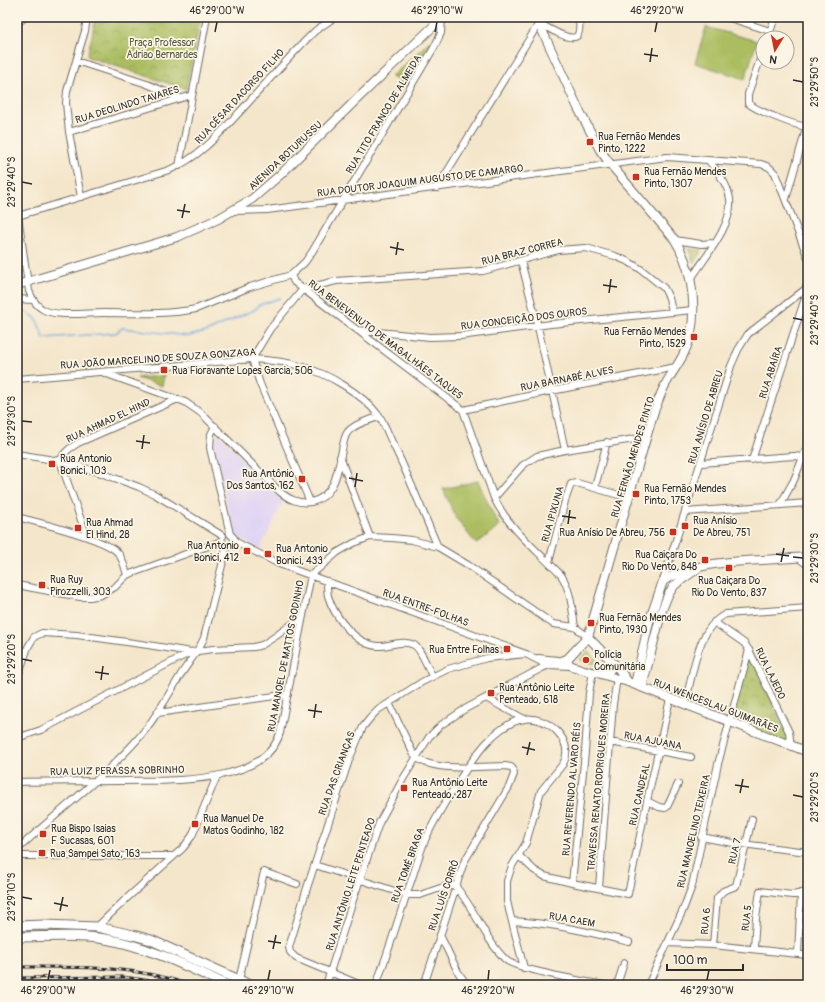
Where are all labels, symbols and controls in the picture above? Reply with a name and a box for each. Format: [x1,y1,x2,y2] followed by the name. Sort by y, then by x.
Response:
[190,5,245,17] text: 46°29'00"W
[411,5,463,17] text: 46°29'10"W
[630,5,684,17] text: 46°29'20"W
[755,30,795,70] north arrow
[126,37,198,61] park label: Praça Professor Adriao Bernardes
[192,46,287,147] street label: RUA CÉSAR DACORSO FILHO
[344,52,424,176] street label: RUA TITO FRANCO DE ALMEIDA
[768,52,778,66] text: N
[809,57,821,107] text: 23°29'50"S
[74,83,181,126] street label: RUA DEOLINDO TAVARES
[246,118,325,193] street label: AVENIDA BOTURUSSU
[598,131,681,155] place label: Rua Fernão Mendes Pinto, 1222
[585,137,595,147] marker: Rua Fernão Mendes Pinto, 1222
[6,157,18,207] text: 23°29'40"S
[316,162,524,200] street label: RUA DOUTOR JOAQUIM AUGUSTO DE CAMARGO
[644,166,727,190] place label: Rua Fernão Mendes Pinto, 1307
[631,172,641,182] marker: Rua Fernão Mendes Pinto, 1307
[480,236,565,268] street label: RUA BRAZ CORREA
[306,277,466,402] street label: RUA BENEVENUTO DE MAGALHÃES TAQUES
[809,295,821,345] text: 23°29'40"S
[460,304,588,333] street label: RUA CONCEIÇÃO DOS OUROS
[604,326,687,350] place label: Rua Fernão Mendes Pinto, 1529
[689,332,699,342] marker: Rua Fernão Mendes Pinto, 1529
[756,344,785,400] street label: RUA ABAÍRA
[60,345,257,372] street label: RUA JOÃO MARCELINO DE SOUZA GONZAGA
[519,363,615,394] street label: RUA BARNABÉ ALVES
[159,365,169,375] marker: Rua Fioravante Lopes Garcia, 506
[172,365,313,377] place label: Rua Fioravante Lopes Garcia, 506
[685,368,726,466] street label: RUA ANÍSIO DE ABREU
[608,395,657,519] street label: RUA FERNÃO MENDES PINTO
[6,396,18,446] text: 23°29'30"S
[65,396,152,446] street label: RUA AHMAD EL HIND
[60,453,112,477] place label: Rua Antonio Bonici, 103
[47,459,57,469] marker: Rua Antonio Bonici, 103
[227,468,295,492] place label: Rua Antônio Dos Santos, 162
[297,474,307,484] marker: Rua Antônio Dos Santos, 162
[644,483,727,507] place label: Rua Fernão Mendes Pinto, 1753
[539,484,567,544] street label: RUA IPIXUNA
[631,489,641,499] marker: Rua Fernão Mendes Pinto, 1753
[693,515,751,539] place label: Rua Anísio De Abreu, 751
[86,517,133,541] place label: Rua Ahmad El Hind, 28
[680,521,690,531] marker: Rua Anísio De Abreu, 751
[73,523,83,533] marker: Rua Ahmad El Hind, 28
[559,527,665,539] place label: Rua Anísio De Abreu, 756
[668,527,678,537] marker: Rua Anísio De Abreu, 756
[809,533,821,583] text: 23°29'30"S
[187,540,240,564] place label: Rua Antonio Bonici, 412
[276,543,328,567] place label: Rua Antonio Bonici, 433
[242,546,252,556] marker: Rua Antonio Bonici, 412
[263,549,273,559] marker: Rua Antonio Bonici, 433
[622,549,698,573] place label: Rua Caiçara Do Rio Do Vento, 848
[700,555,710,565] marker: Rua Caiçara Do Rio Do Vento, 848
[724,563,734,573] marker: Rua Caiçara Do Rio Do Vento, 837
[50,574,111,598] place label: Rua Ruy Pirozzelli, 303
[691,575,767,599] place label: Rua Caiçara Do Rio Do Vento, 837
[265,579,307,733] street label: RUA MANOEL DE MATTOS GODINHO
[37,580,47,590] marker: Rua Ruy Pirozzelli, 303
[381,587,470,629] street label: RUA ENTRE-FOLHAS
[599,612,682,636] place label: Rua Fernão Mendes Pinto, 1930
[586,618,596,628] marker: Rua Fernão Mendes Pinto, 1930
[6,634,18,684] text: 23°29'20"S
[429,644,500,656] place label: Rua Entre Folhas
[502,644,512,654] marker: Rua Entre Folhas
[752,646,788,701] street label: RUA LAJEDO
[594,649,646,673] place label: Polícia Comunitária
[581,655,591,665] marker: Polícia Comunitária
[651,676,780,735] street label: RUA WENCESLAU GUIMARÃES
[499,682,575,706] place label: Rua Antônio Leite Penteado, 618
[486,688,496,698] marker: Rua Antônio Leite Penteado, 618
[585,692,613,872] street label: TRAVESSA RENATO RODRIGUES MOREIRA
[559,721,584,856] street label: RUA REVERENDO ALVARO RÉIS
[623,729,683,753] street label: RUA AJUANA
[316,730,358,817] street label: RUA DAS CRIANÇAS
[627,761,653,827] street label: RUA CANDEAL
[50,764,184,778] street label: RUA LUIZ PERASSA SOBRINHO
[809,772,821,822] text: 23°29'20"S
[675,773,713,889] street label: RUA MANOELINO TEIXEIRA
[412,777,488,801] place label: Rua Antônio Leite Penteado, 287
[399,783,409,793] marker: Rua Antônio Leite Penteado, 287
[203,813,285,837] place label: Rua Manuel De Matos Godinho, 182
[323,816,378,952] street label: RUA ANTÔNIO LEITE PENTEADO
[190,819,200,829] marker: Rua Manuel De Matos Godinho, 182
[51,823,116,847] place label: Rua Bispo Isaias F Sucasas, 601
[388,825,427,905] street label: RUA TOMÉ BRAGA
[38,829,48,839] marker: Rua Bispo Isaias F Sucasas, 601
[726,836,744,865] street label: RUA 7
[37,848,47,858] marker: Rua Sampei Sato, 163
[50,848,141,860] place label: Rua Sampei Sato, 163
[424,857,462,933] street label: RUA LUÍS CORRÓ
[6,873,18,921] text: 23°29'10"S
[740,904,754,932] street label: RUA 5
[699,907,713,935] street label: RUA 6
[548,910,596,930] street label: RUA CAEM
[667,946,743,972] scale bar
[673,953,708,968] text: 100 m
[21,985,76,997] text: 46°29'00"W
[242,985,294,997] text: 46°29'10"W
[461,985,515,997] text: 46°29'20"W
[680,985,734,997] text: 46°29'30"W

